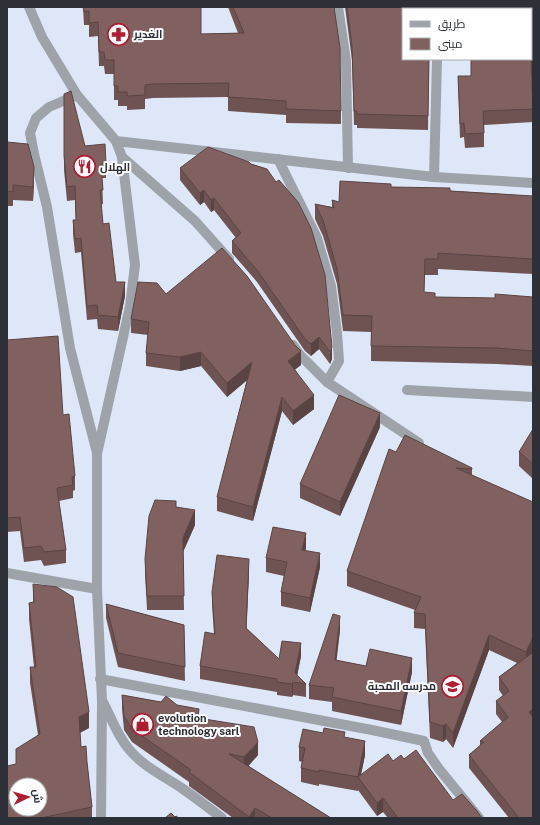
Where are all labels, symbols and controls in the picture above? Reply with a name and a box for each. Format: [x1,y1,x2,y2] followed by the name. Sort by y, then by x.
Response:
[402,8,532,60] legend
[438,17,466,31] text: طريق
[105,21,131,47] pharmacy icon: الغدير
[133,28,162,41] place label: الغدير
[438,37,463,51] text: مبنى
[71,154,97,180] restaurant icon: الهلال
[100,161,130,175] place label: الهلال
[439,673,465,699] school or university icon: مدرسه المحبة
[368,680,436,693] place label: مدرسه المحبة
[129,711,155,737] shop icon: evolution technology sarl
[158,712,240,737] place label: evolution technology sarl
[8,777,48,817] north arrow
[30,789,45,804] text: ش

